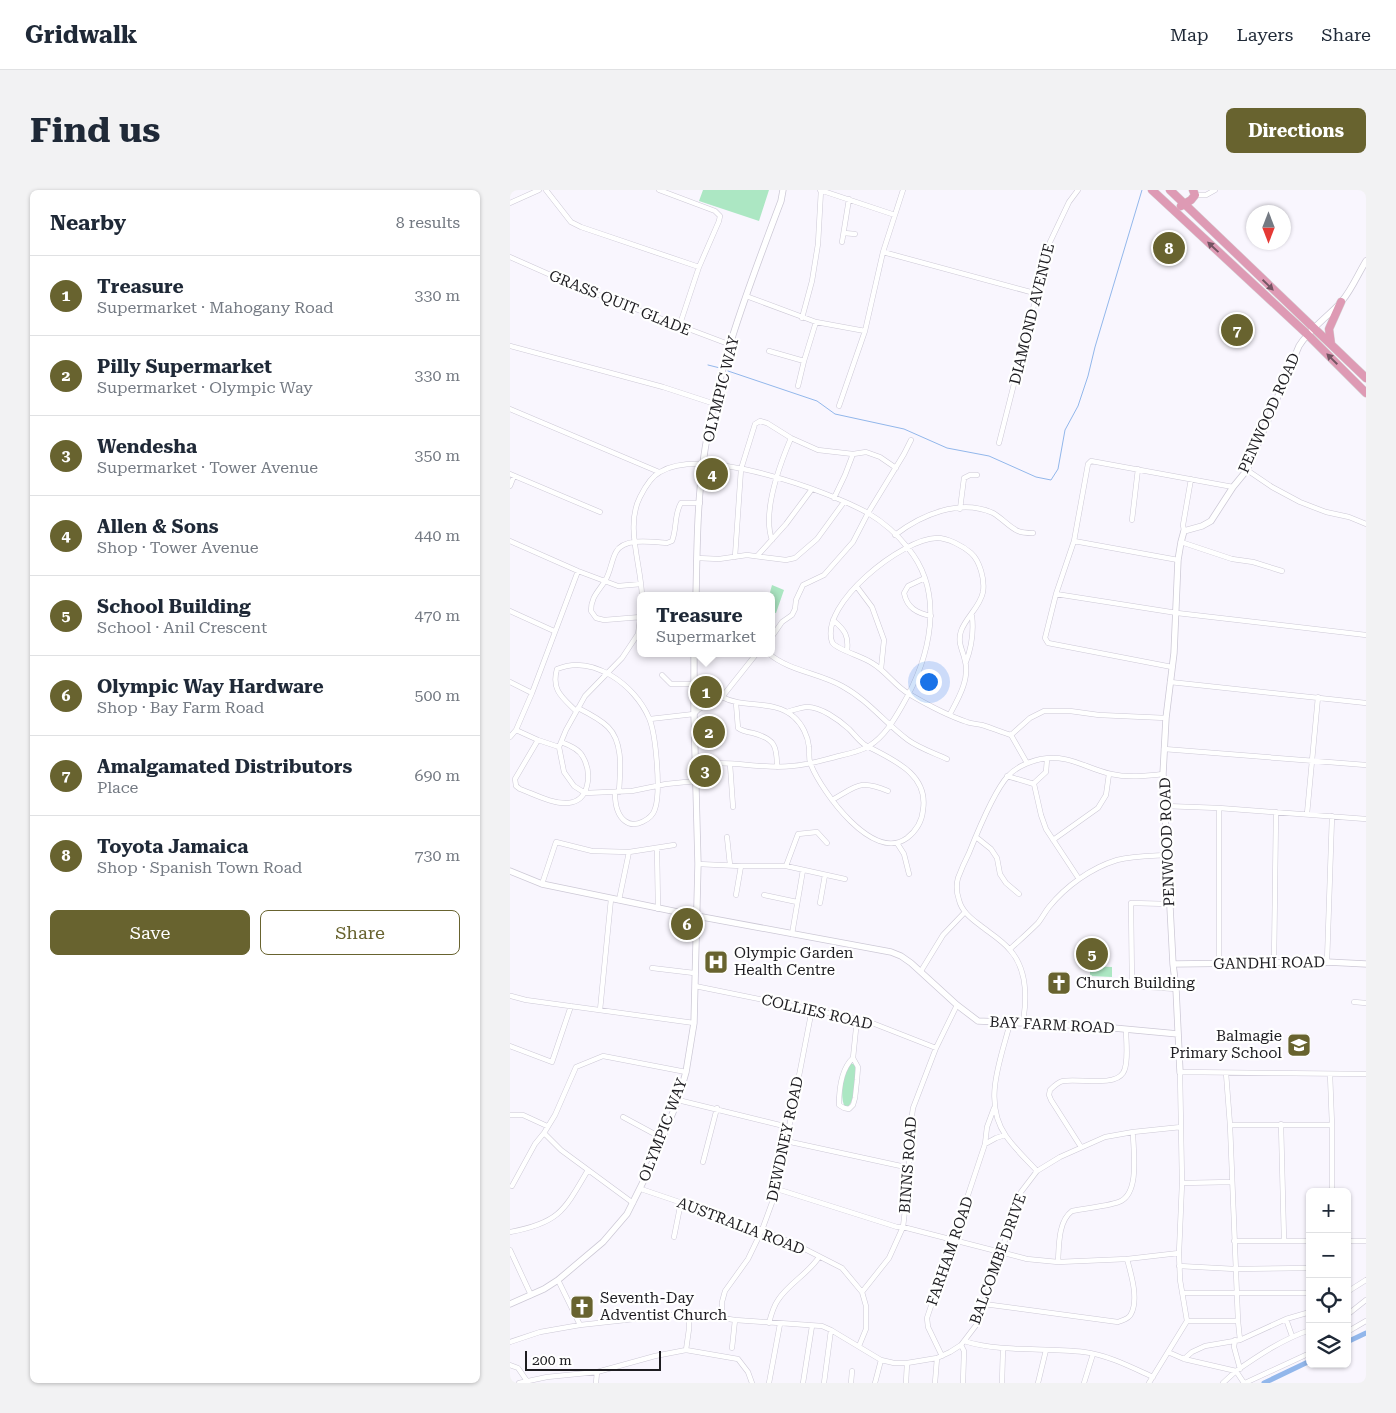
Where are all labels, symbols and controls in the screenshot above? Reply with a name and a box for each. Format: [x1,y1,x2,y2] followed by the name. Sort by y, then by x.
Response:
[25,21,137,49] text: Gridwalk
[1170,24,1209,45] text: Map
[1237,24,1293,45] text: Layers
[1321,24,1371,45] text: Share
[1226,108,1366,153] button: Directions
[30,110,160,151] text: Find us
[1246,205,1291,250] north arrow
[50,211,126,235] text: Nearby
[396,213,460,232] text: 8 results
[1153,229,1185,267] pin: 8
[1208,241,1220,253] one-way arrow
[1006,242,1058,386] street label: DIAMOND AVENUE
[547,266,693,340] street label: GRASS QUIT GLADE
[97,275,184,298] text: Treasure
[1262,278,1274,290] one-way arrow
[62,286,70,305] text: 1
[414,286,460,305] text: 330 m
[97,298,334,317] text: Supermarket · Mahogany Road
[1221,311,1253,349] pin: 7
[699,333,743,444] street label: OLYMPIC WAY
[1234,350,1304,476] street label: PENWOOD ROAD
[1326,353,1338,365] one-way arrow
[97,355,272,378] text: Pilly Supermarket
[62,366,70,385] text: 2
[414,366,460,385] text: 330 m
[97,378,313,397] text: Supermarket · Olympic Way
[97,435,197,458] text: Wendesha
[62,446,70,465] text: 3
[414,446,460,465] text: 350 m
[696,455,728,493] pin: 4
[97,458,318,477] text: Supermarket · Tower Avenue
[97,515,219,538] text: Allen & Sons
[62,526,70,545] text: 4
[414,526,460,545] text: 440 m
[97,538,259,557] text: Shop · Tower Avenue
[637,592,775,657] popup
[97,595,251,618] text: School Building
[656,604,743,627] text: Treasure
[62,606,70,625] text: 5
[414,606,460,625] text: 470 m
[97,618,267,637] text: School · Anil Crescent
[656,627,756,646] text: Supermarket
[916,669,942,695] your location
[690,673,722,711] pin: 1
[97,675,324,698] text: Olympic Way Hardware
[62,686,70,705] text: 6
[414,686,460,705] text: 500 m
[97,698,264,717] text: Shop · Bay Farm Road
[693,713,725,751] pin: 2
[689,752,721,790] pin: 3
[97,755,352,778] text: Amalgamated Distributors
[62,766,70,785] text: 7
[414,766,460,785] text: 690 m
[1156,777,1178,907] street label: PENWOOD ROAD
[97,778,138,797] text: Place
[97,835,248,858] text: Toyota Jamaica
[62,846,70,865] text: 8
[414,846,460,865] text: 730 m
[97,858,302,877] text: Shop · Spanish Town Road
[671,905,703,943] pin: 6
[50,910,250,955] button: Save
[260,910,460,955] button: Share
[1076,935,1108,973] pin: 5
[734,944,854,979] place label: Olympic Garden Health Centre
[703,949,729,975] hospital icon: Olympic Garden Health Centre
[1213,953,1325,973] street label: GANDHI ROAD
[1046,970,1072,996] church icon: Church Building
[1076,974,1195,992] place label: Church Building
[760,990,874,1034] street label: COLLIES ROAD
[989,1013,1115,1037] street label: BAY FARM ROAD
[1170,1027,1282,1062] place label: Balmagie Primary School
[1286,1032,1312,1058] school or university icon: Balmagie Primary School
[635,1075,691,1184] street label: OLYMPIC WAY
[763,1075,807,1203] street label: DEWDNEY ROAD
[896,1116,920,1214] street label: BINNS ROAD
[1306,1188,1351,1368] map controls
[1306,1188,1351,1233] button: +
[966,1191,1030,1327] street label: BALCOMBE DRIVE
[675,1193,807,1259] street label: AUSTRALIA ROAD
[923,1194,977,1308] street label: FARHAM ROAD
[1306,1233,1351,1278] button: −
[1306,1278,1351,1323] button: locate
[600,1289,727,1324] place label: Seventh-Day Adventist Church
[569,1294,595,1320] church icon: Seventh-Day Adventist Church
[1306,1323,1351,1368] button: layers
[525,1348,661,1371] scale bar
[532,1352,572,1368] text: 200 m

